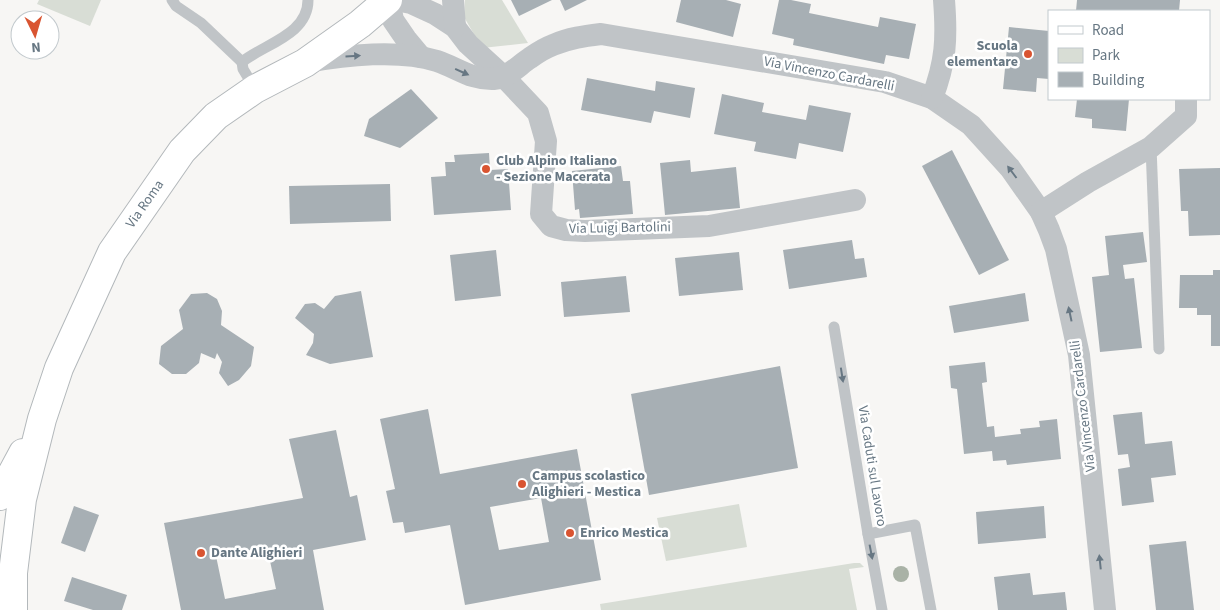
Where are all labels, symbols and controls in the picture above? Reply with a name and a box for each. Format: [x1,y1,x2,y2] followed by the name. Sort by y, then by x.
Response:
[10,10,60,60] north arrow
[1048,10,1210,100] legend
[1092,20,1124,41] text: Road
[947,36,1018,72] place label: Scuola elementare
[31,37,42,57] text: N
[1092,45,1121,66] text: Park
[1022,48,1034,60] marker: Scuola elementare
[345,51,361,59] one-way arrow
[762,52,896,96] street label: Via Vincenzo Cardarelli
[455,69,469,77] one-way arrow
[1092,70,1145,91] text: Building
[496,151,617,187] place label: Club Alpino Italiano - Sezione Macerata
[480,163,492,175] marker: Club Alpino Italiano - Sezione Macerata
[1007,166,1018,179] one-way arrow
[121,176,169,232] street label: Via Roma
[569,217,671,239] street label: Via Luigi Bartolini
[1066,306,1074,321] one-way arrow
[1065,339,1101,473] street label: Via Vincenzo Cardarelli
[838,367,846,383] one-way arrow
[853,404,891,528] street label: Via Caduti sul Lavoro
[531,466,645,502] place label: Campus scolastico Alighieri - Mestica
[516,478,528,490] marker: Campus scolastico Alighieri - Mestica
[580,523,669,543] place label: Enrico Mestica
[564,527,576,539] marker: Enrico Mestica
[211,543,302,563] place label: Dante Alighieri
[868,545,876,561] one-way arrow
[195,547,207,559] marker: Dante Alighieri
[1096,553,1104,569] one-way arrow

